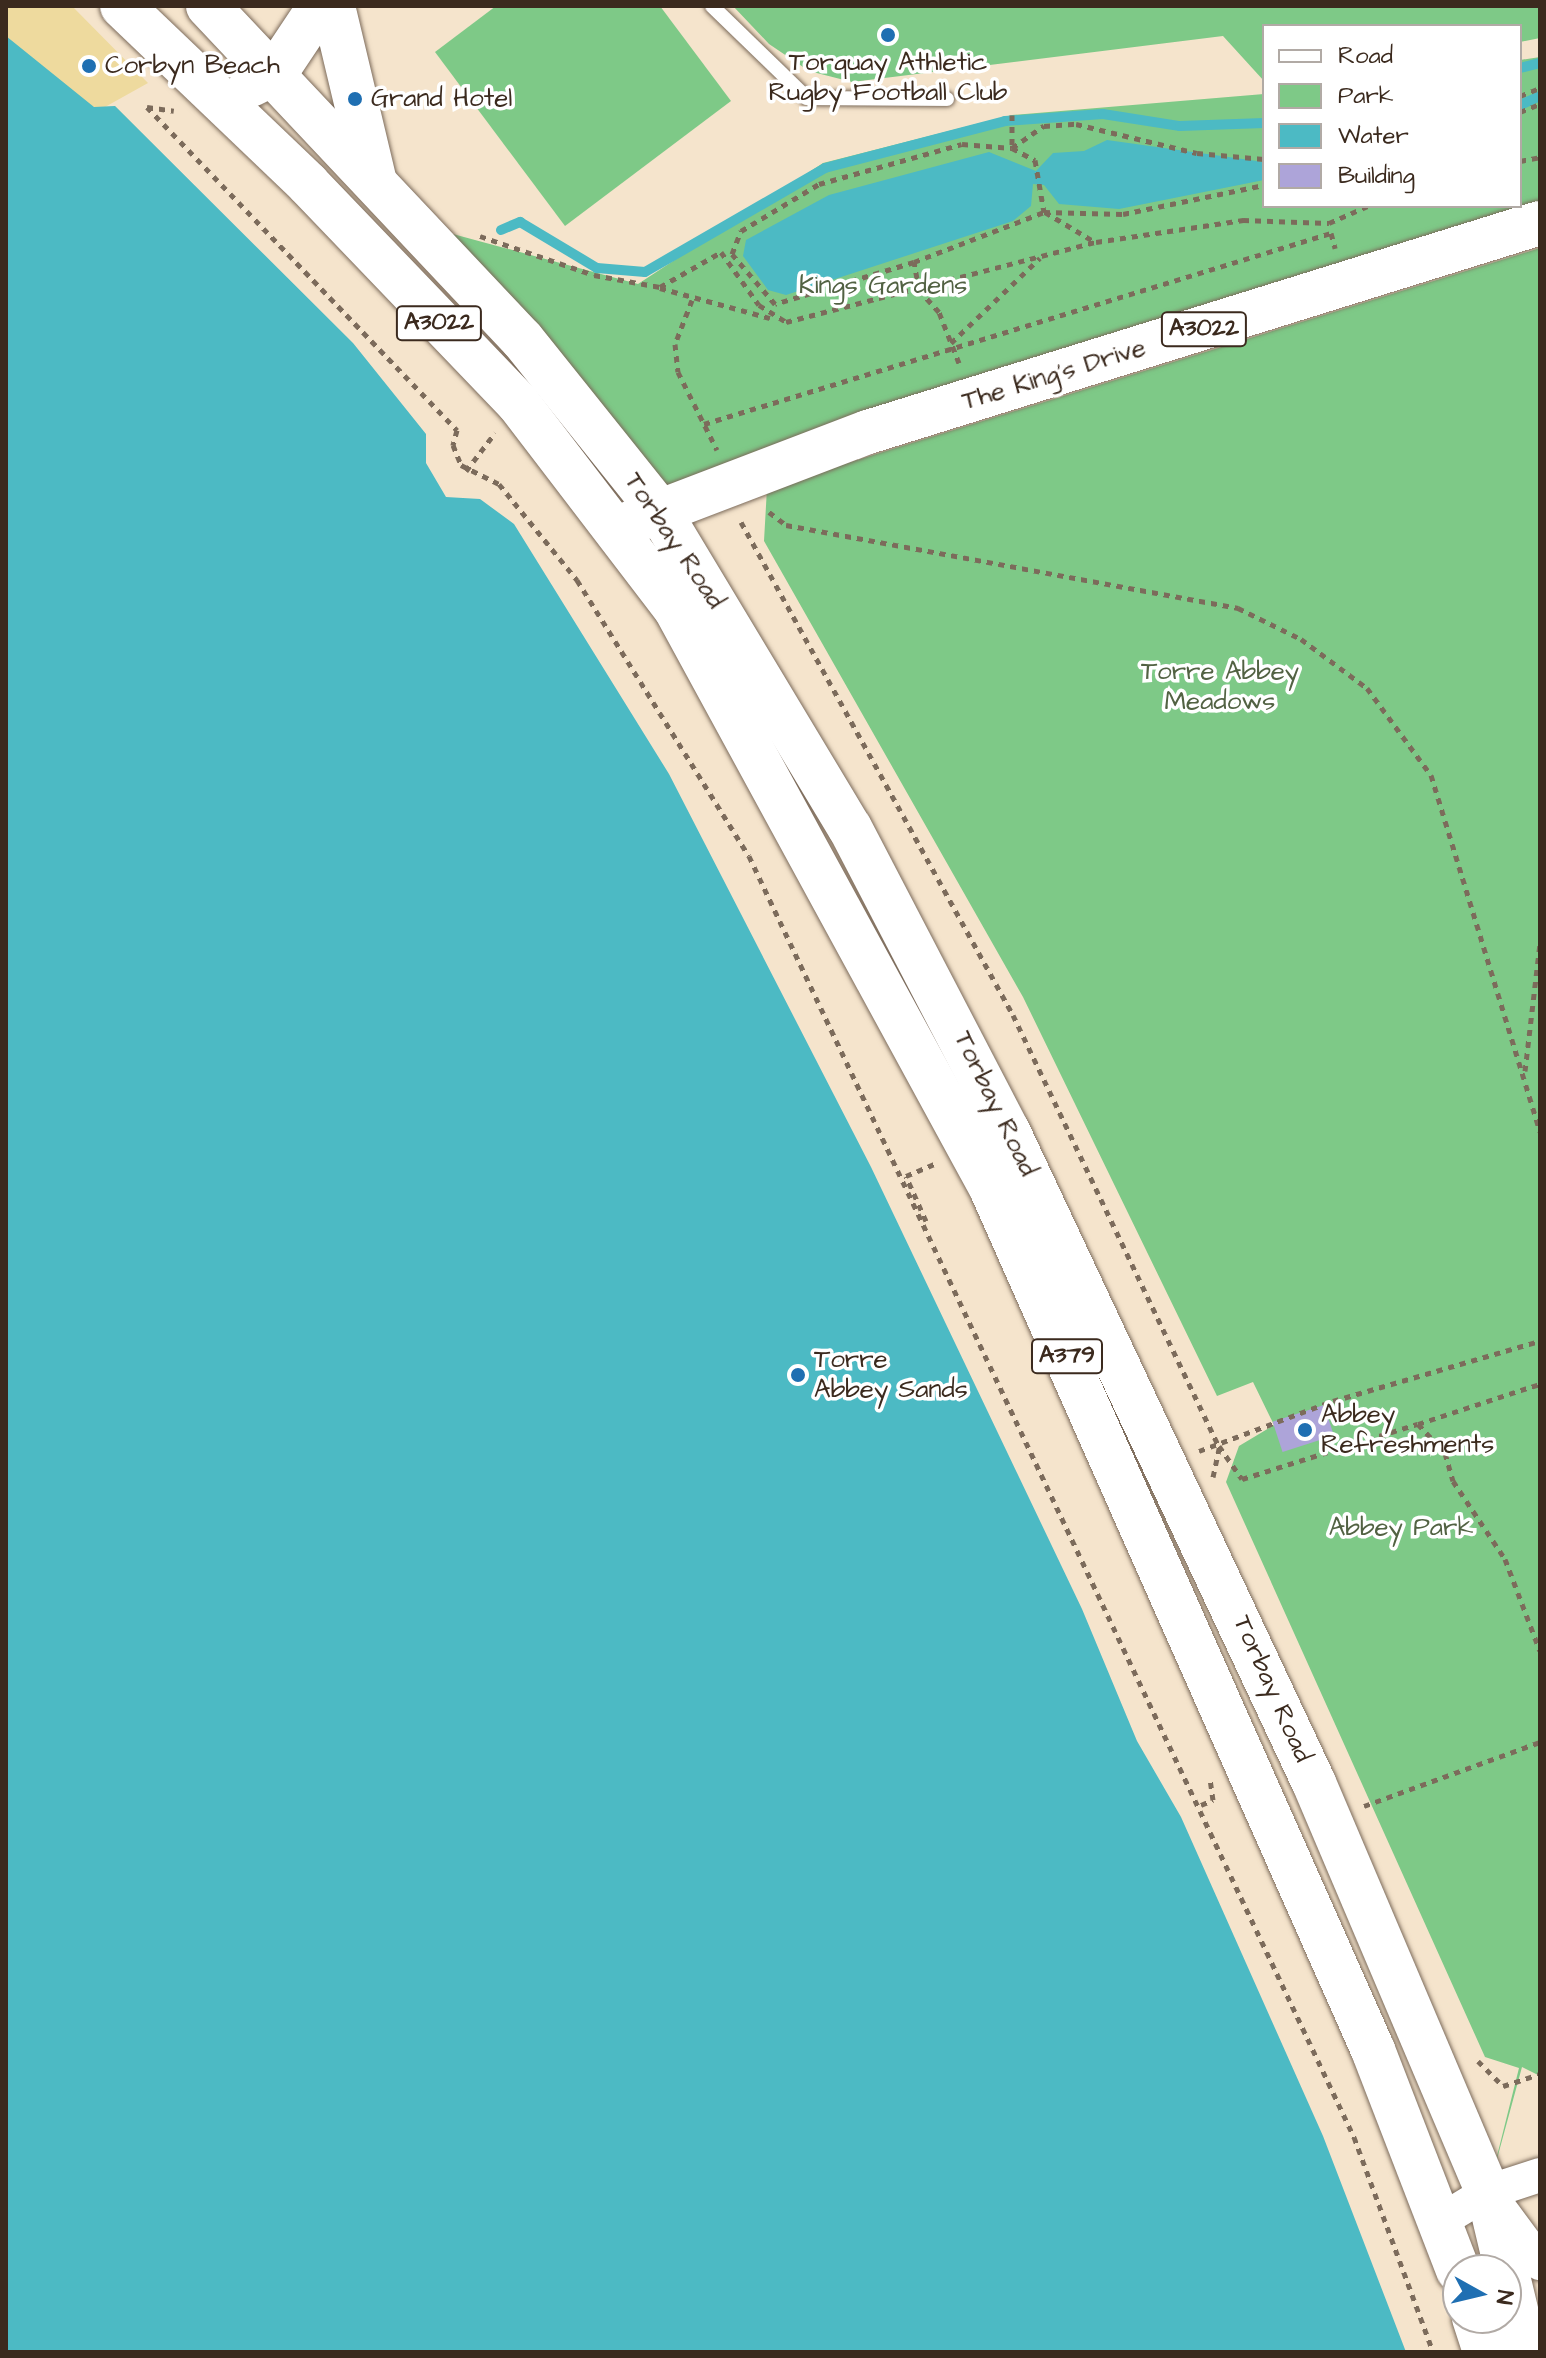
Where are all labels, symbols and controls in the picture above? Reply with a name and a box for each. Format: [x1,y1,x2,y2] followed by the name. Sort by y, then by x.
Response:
[1262,24,1522,208] legend
[879,26,897,44] marker: Torquay Athletic Rugby Football Club
[1338,39,1393,73] text: Road
[769,47,1007,108] place label: Torquay Athletic Rugby Football Club
[105,50,280,82] place label: Corbyn Beach
[80,57,98,75] marker: Corbyn Beach
[1338,79,1394,113] text: Park
[371,83,512,115] place label: Grand Hotel
[346,90,364,108] marker: Grand Hotel
[1338,119,1409,153] text: Water
[1338,159,1415,193] text: Building
[799,270,967,302] park label: Kings Gardens
[395,303,483,343] road number: A3022
[1160,309,1248,349] road number: A3022
[959,332,1149,418] street label: The King's Drive
[617,467,731,615] street label: Torbay Road
[1141,656,1299,718] park label: Torre Abbey Meadows
[946,1026,1044,1182] street label: Torbay Road
[1029,1336,1105,1376] road number: A379
[814,1344,968,1406] place label: Torre Abbey Sands
[789,1366,807,1384] marker: Torre Abbey Sands
[1321,1399,1494,1460] place label: Abbey Refreshments
[1296,1421,1314,1439] marker: Abbey Refreshments
[1329,1512,1473,1544] park label: Abbey Park
[1226,1611,1318,1767] street label: Torbay Road
[1442,2254,1522,2334] north arrow
[1488,2288,1521,2306] text: N

